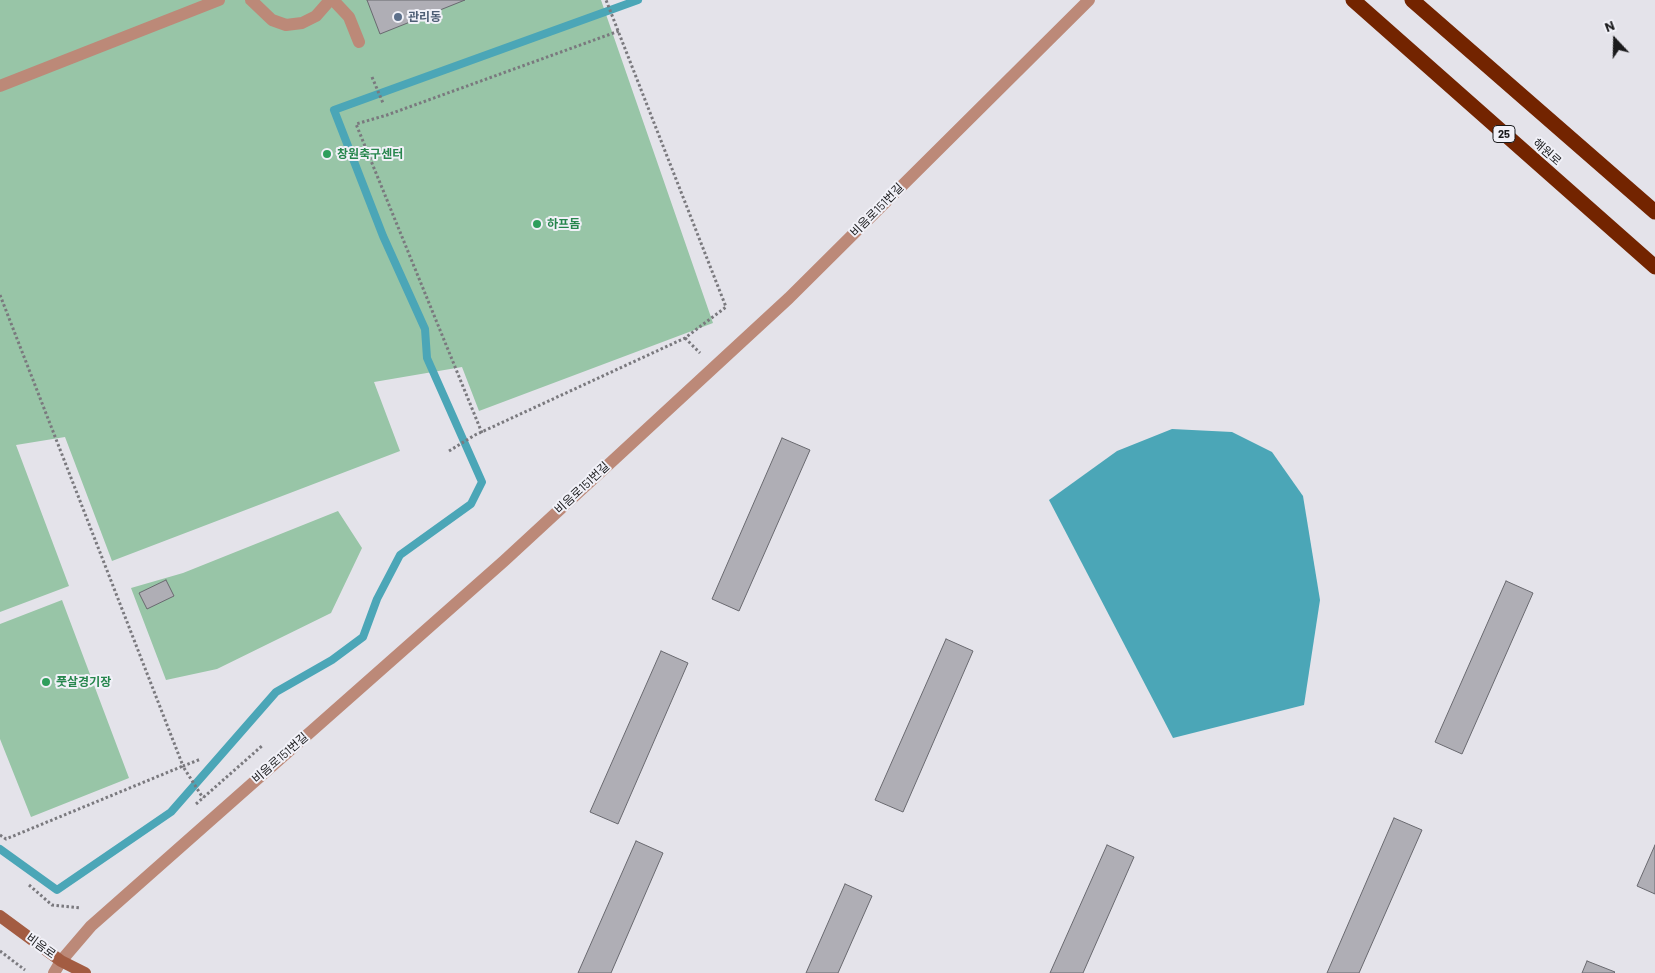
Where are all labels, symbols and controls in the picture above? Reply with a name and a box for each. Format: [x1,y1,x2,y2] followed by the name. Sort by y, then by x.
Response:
[408,10,441,24] place label: 관리동
[392,11,404,23] marker: 관리동
[1590,15,1640,65] north arrow
[1602,16,1617,35] text: N
[1493,126,1515,142] road number: 25
[1530,136,1564,168] street label: 해원로
[337,147,403,161] place label: 창원축구센터
[321,148,333,160] marker: 창원축구센터
[847,180,907,240] street label: 비음로151번길
[547,217,580,231] place label: 하프돔
[531,218,543,230] marker: 하프돔
[552,459,612,517] street label: 비음로151번길
[56,675,111,689] place label: 풋살경기장
[40,676,52,688] marker: 풋살경기장
[249,730,311,786] street label: 비음로151번길
[23,930,59,962] street label: 비음로

